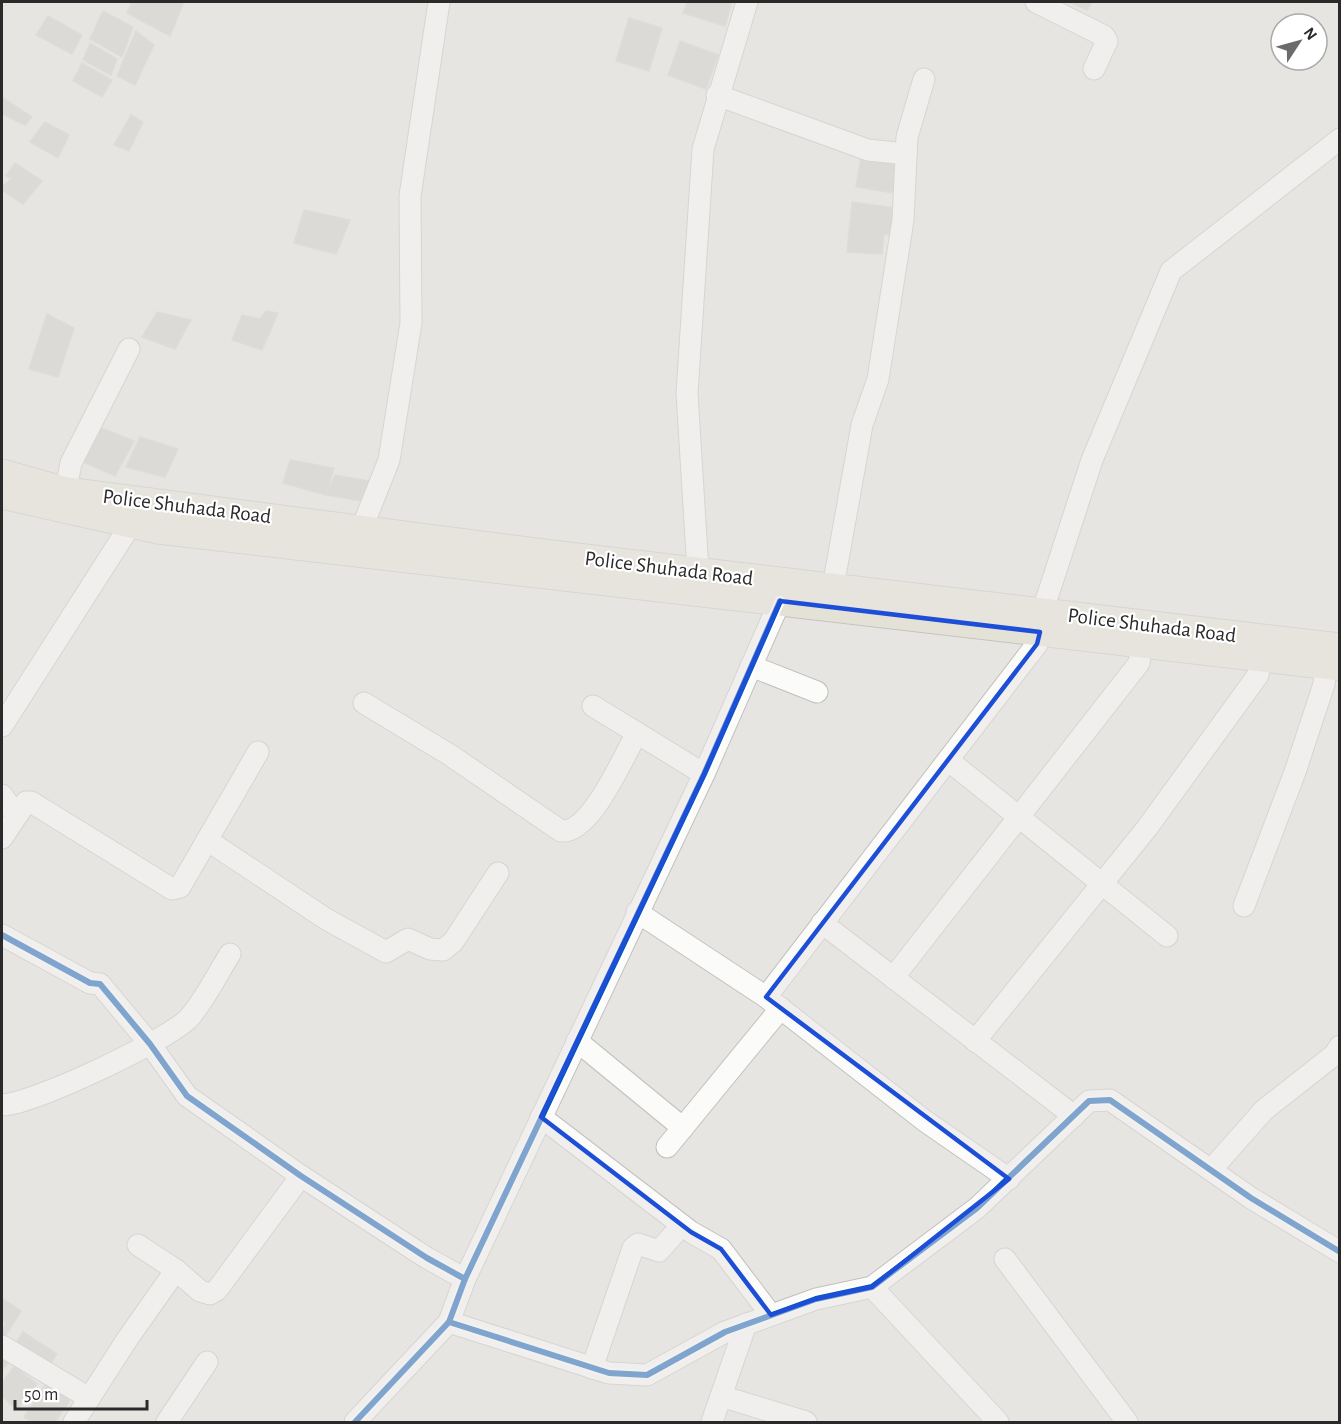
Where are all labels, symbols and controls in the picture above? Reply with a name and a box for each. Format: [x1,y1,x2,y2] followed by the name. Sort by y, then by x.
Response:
[1269,12,1329,72] north arrow
[1301,25,1320,43] text: N
[101,486,272,527] street label: Police Shuhada Road
[583,548,754,589] street label: Police Shuhada Road
[1066,605,1237,646] street label: Police Shuhada Road
[15,1373,147,1411] scale bar
[24,1386,58,1404] text: 50 m

